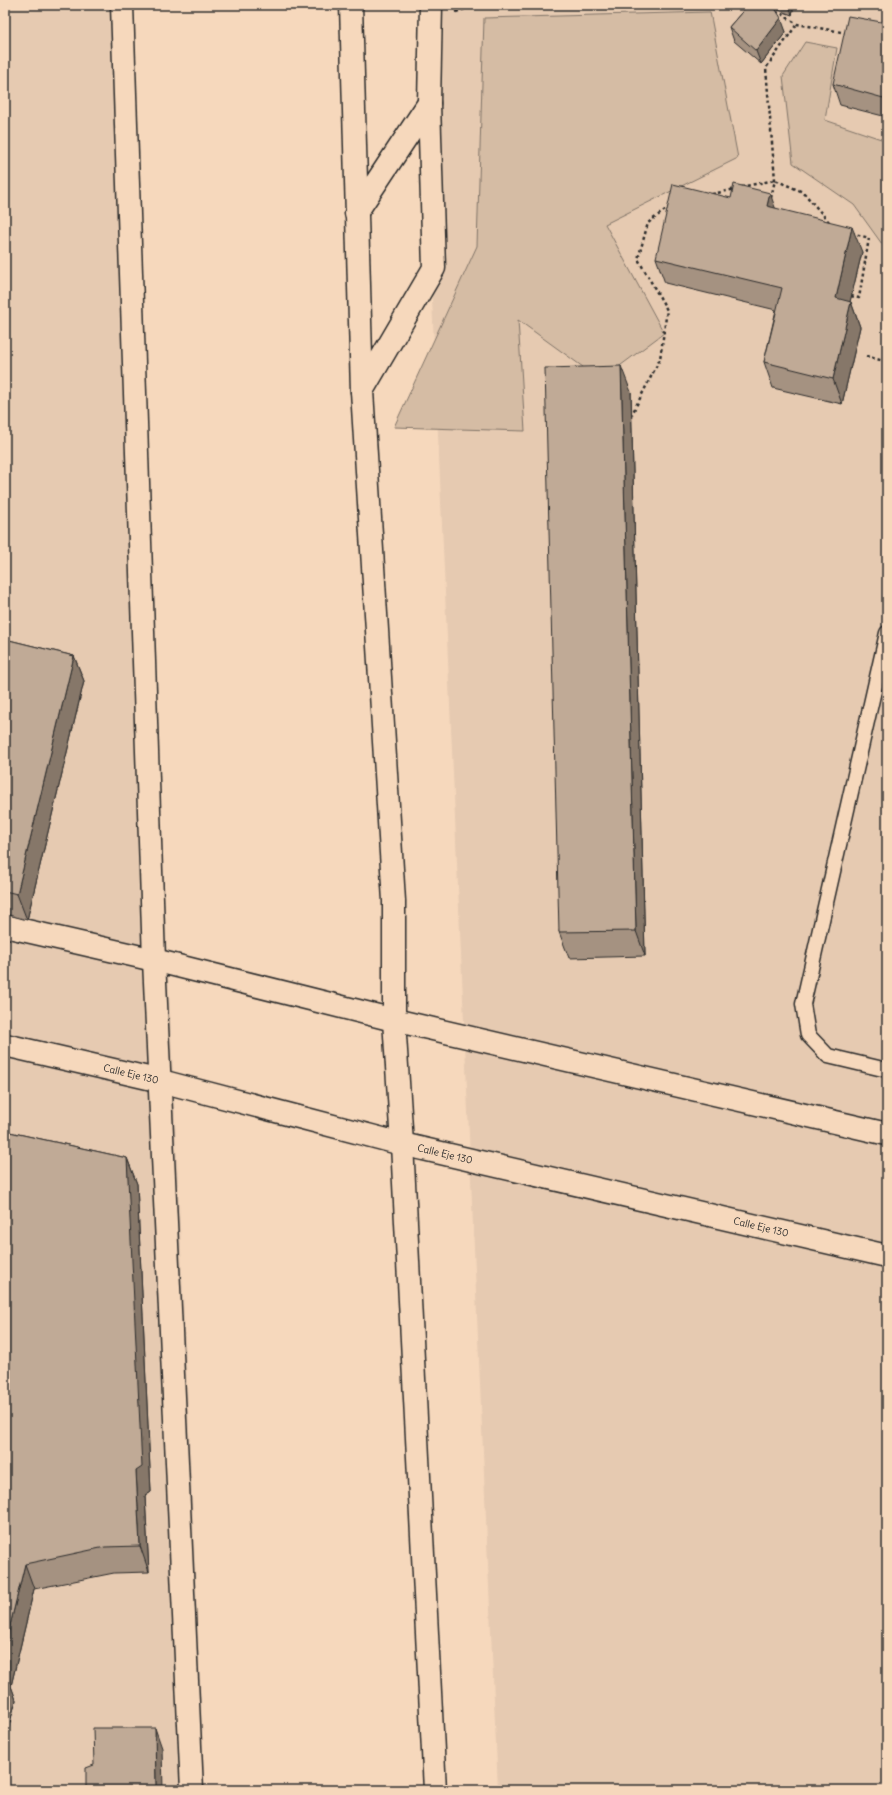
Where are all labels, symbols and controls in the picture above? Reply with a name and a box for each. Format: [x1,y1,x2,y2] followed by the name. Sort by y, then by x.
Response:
[102,1061,160,1087] street label: Calle Eje 130
[416,1141,474,1167] street label: Calle Eje 130
[732,1214,790,1240] street label: Calle Eje 130

